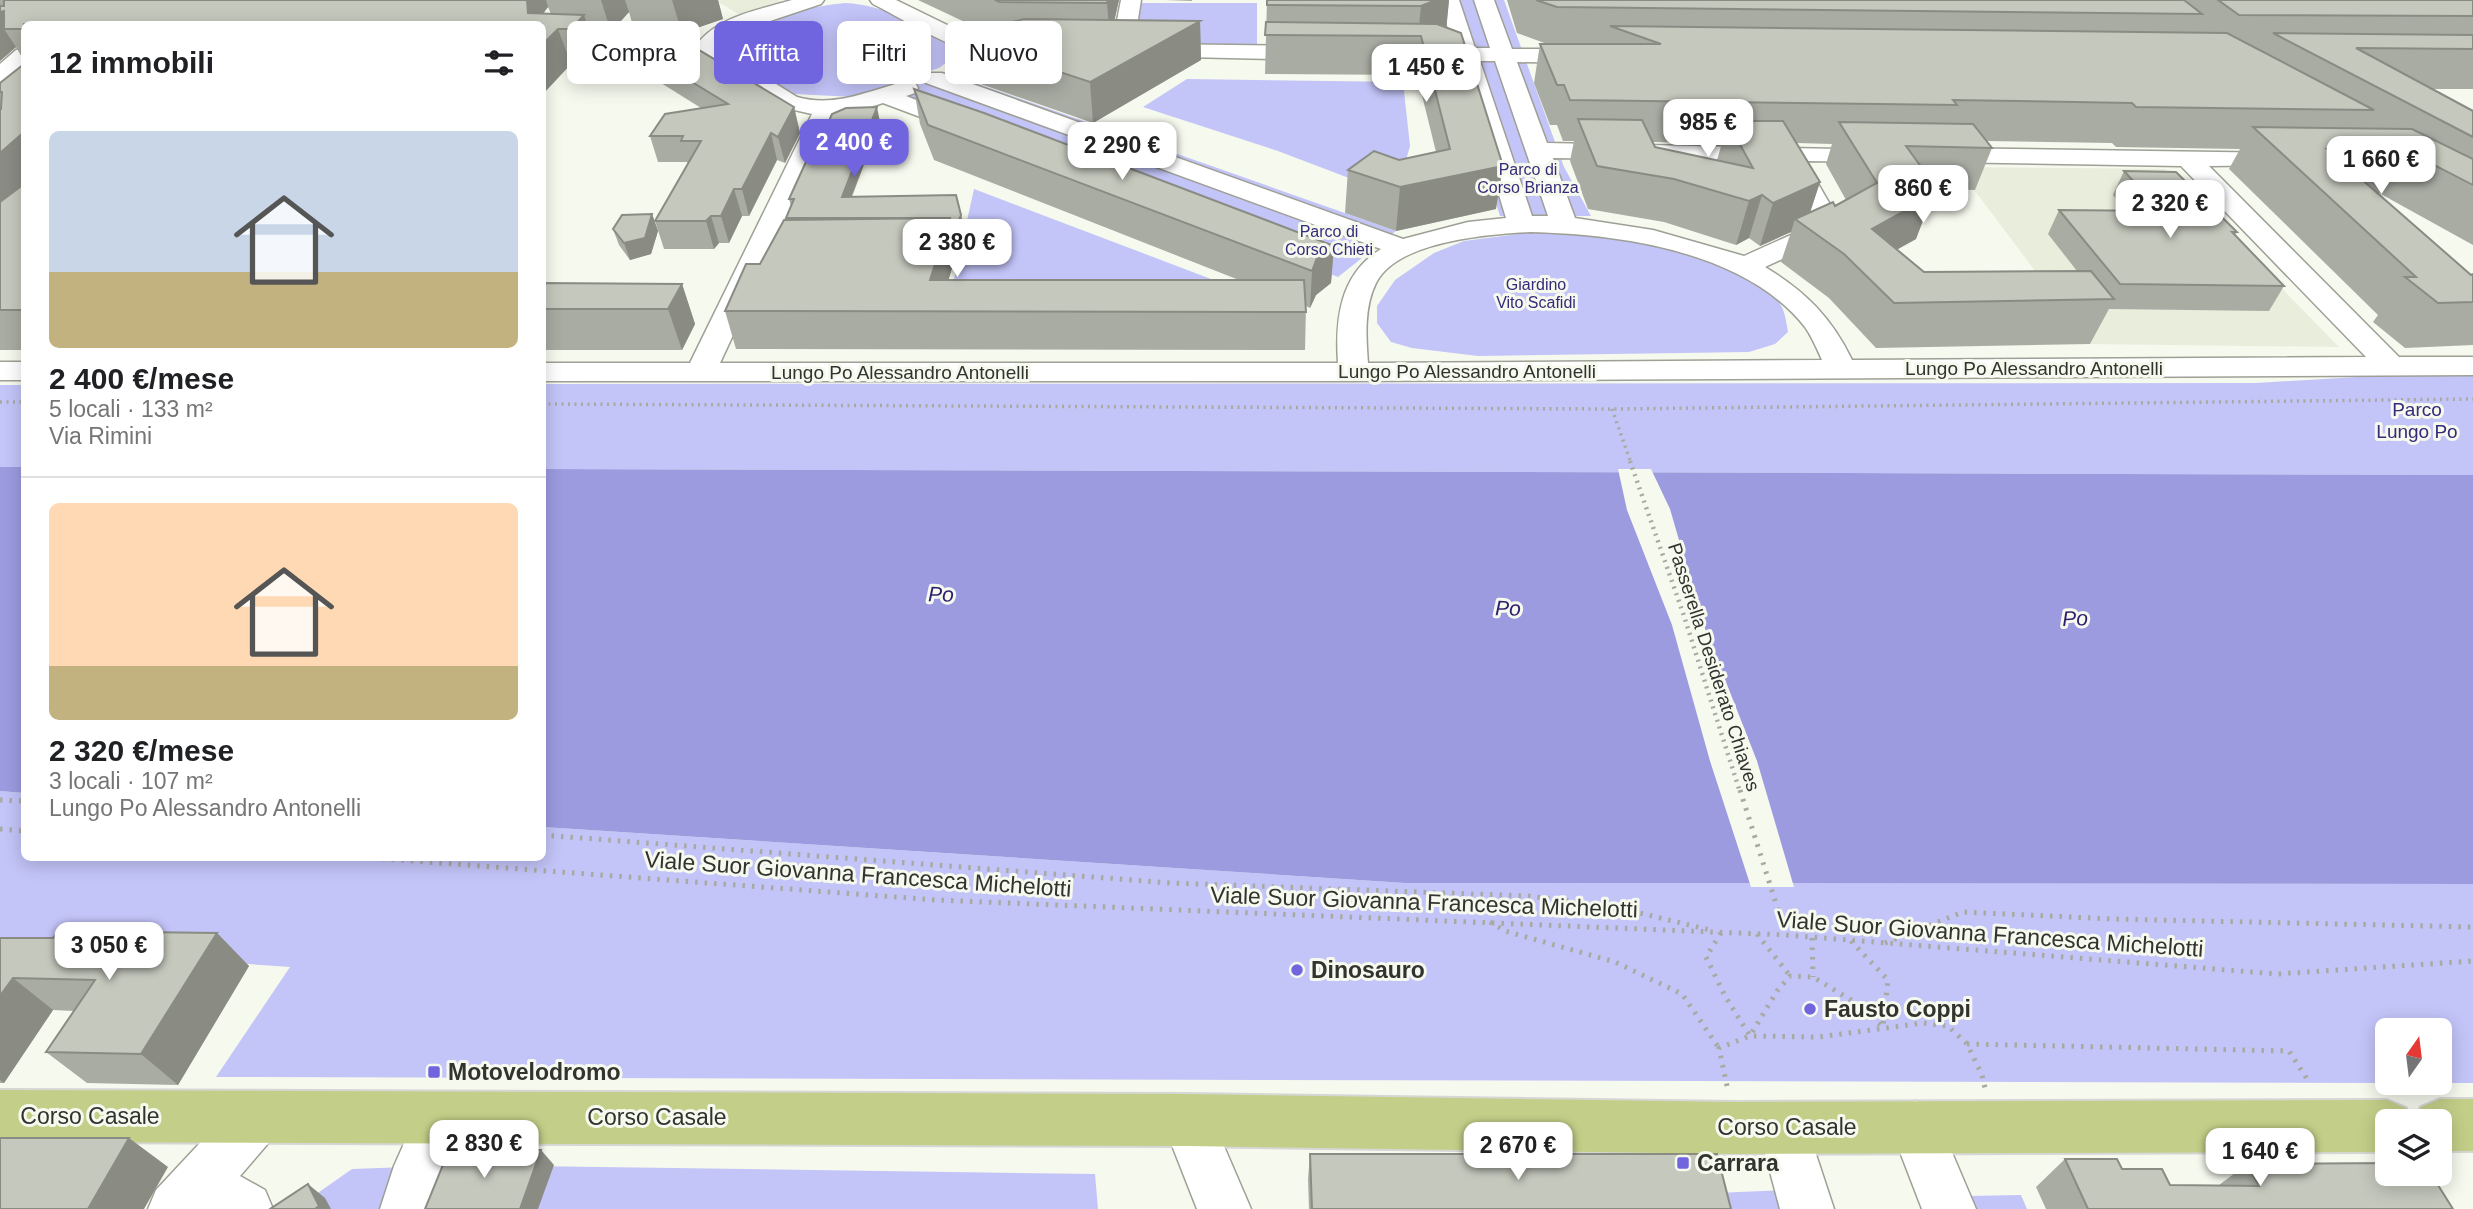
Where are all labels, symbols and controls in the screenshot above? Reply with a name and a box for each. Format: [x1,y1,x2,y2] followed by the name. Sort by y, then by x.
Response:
[567,21,700,84] chip: Compra
[714,21,823,84] chip: Affitta
[837,21,931,84] chip: Filtri
[945,21,1062,84] chip: Nuovo
[480,44,518,82] icon: filters
[1361,44,1491,104] pin: 1 450 €
[49,46,214,79] text: 12 immobili
[1388,54,1464,80] text: 1 450 €
[1659,100,1757,159] pin: 985 €
[1679,109,1737,135] text: 985 €
[789,120,919,179] pin: 2 400 €
[1057,122,1187,182] pin: 2 290 €
[816,129,892,155] text: 2 400 €
[1084,132,1160,158] text: 2 290 €
[2316,136,2446,196] pin: 1 660 €
[2343,146,2419,172] text: 1 660 €
[1477,161,1579,196] park label: Parco di Corso Brianza
[1874,166,1972,225] pin: 860 €
[1894,175,1952,201] text: 860 €
[221,177,347,303] icon: home
[2105,180,2235,240] pin: 2 320 €
[2132,190,2208,216] text: 2 320 €
[892,219,1022,279] pin: 2 380 €
[1285,223,1373,258] park label: Parco di Corso Chieti
[919,229,995,255] text: 2 380 €
[1496,276,1576,311] park label: Giardino Vito Scafidi
[1905,358,2163,379] street label: Lungo Po Alessandro Antonelli
[1338,361,1596,382] street label: Lungo Po Alessandro Antonelli
[49,362,234,395] text: 2 400 €/mese
[771,362,1029,383] street label: Lungo Po Alessandro Antonelli
[49,396,213,422] text: 5 locali · 133 m²
[2376,399,2458,442] park label: Parco Lungo Po
[49,423,152,449] text: Via Rimini
[1664,540,1764,794] street label: Passerella Desiderato Chiaves
[221,549,347,675] icon: home
[928,582,954,606] water label: Po
[1495,596,1521,620] water label: Po
[2062,606,2089,630] water label: Po
[49,734,234,767] text: 2 320 €/mese
[49,768,213,794] text: 3 locali · 107 m²
[49,795,361,821] text: Lungo Po Alessandro Antonelli
[644,846,1072,902] street label: Viale Suor Giovanna Francesca Michelotti
[1210,882,1638,922] street label: Viale Suor Giovanna Francesca Michelotti
[1776,906,2204,962] street label: Viale Suor Giovanna Francesca Michelotti
[44,922,174,982] pin: 3 050 €
[71,932,147,958] text: 3 050 €
[1311,957,1425,983] place label: Dinosauro
[1289,962,1305,978] marker: Dinosauro
[1824,996,1971,1022] place label: Fausto Coppi
[1802,1001,1818,1017] marker: Fausto Coppi
[2375,1018,2452,1096] north arrow
[2375,1018,2452,1186] map controls
[448,1059,621,1085] place label: Motovelodromo
[426,1064,442,1080] marker: Motovelodromo
[20,1103,160,1129] street label: Corso Casale
[587,1104,727,1130] street label: Corso Casale
[2375,1109,2452,1186] button: layers
[1717,1114,1857,1140] street label: Corso Casale
[419,1120,549,1180] pin: 2 830 €
[1453,1122,1583,1182] pin: 2 670 €
[2195,1128,2325,1188] pin: 1 640 €
[446,1130,522,1156] text: 2 830 €
[1480,1132,1556,1158] text: 2 670 €
[2222,1138,2298,1164] text: 1 640 €
[1697,1150,1779,1176] place label: Carrara
[1675,1155,1691,1171] marker: Carrara

